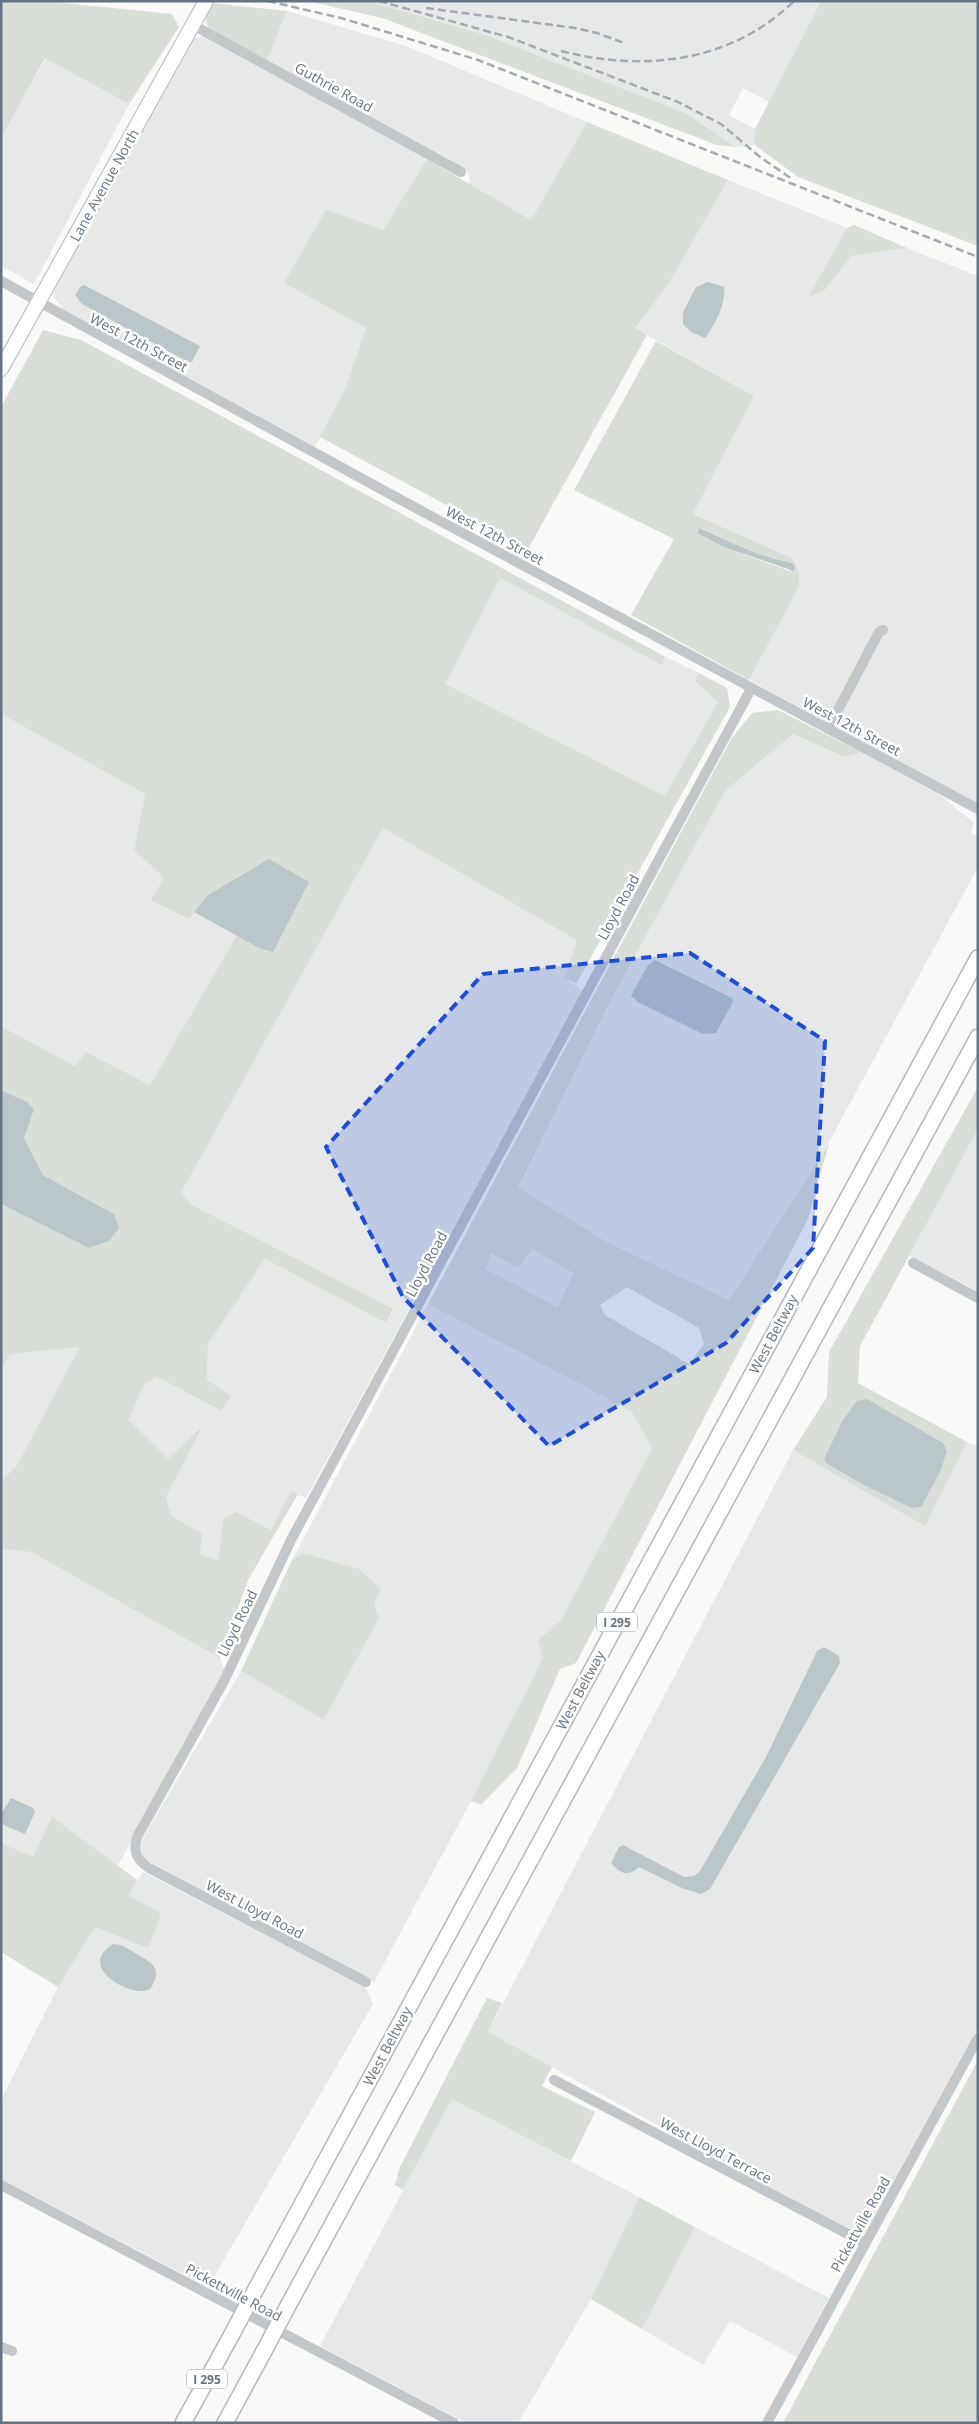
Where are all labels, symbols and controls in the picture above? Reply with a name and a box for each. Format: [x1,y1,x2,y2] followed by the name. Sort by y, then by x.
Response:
[292,58,376,116] street label: Guthrie Road
[65,125,143,245] street label: Lane Avenue North
[87,308,191,376] street label: West 12th Street
[443,501,547,569] street label: West 12th Street
[800,692,904,760] street label: West 12th Street
[593,871,643,943] street label: Lloyd Road
[401,1228,451,1300] street label: Lloyd Road
[744,1290,802,1377] street label: West Beltway
[213,1587,261,1659] street label: Lloyd Road
[597,1612,637,1631] road number: I 295
[551,1646,609,1733] street label: West Beltway
[203,1875,307,1943] street label: West Lloyd Road
[358,2002,416,2089] street label: West Beltway
[657,2113,775,2188] street label: West Lloyd Terrace
[826,2173,894,2275] street label: Pickettville Road
[183,2259,285,2325] street label: Pickettville Road
[187,2370,227,2388] road number: I 295

